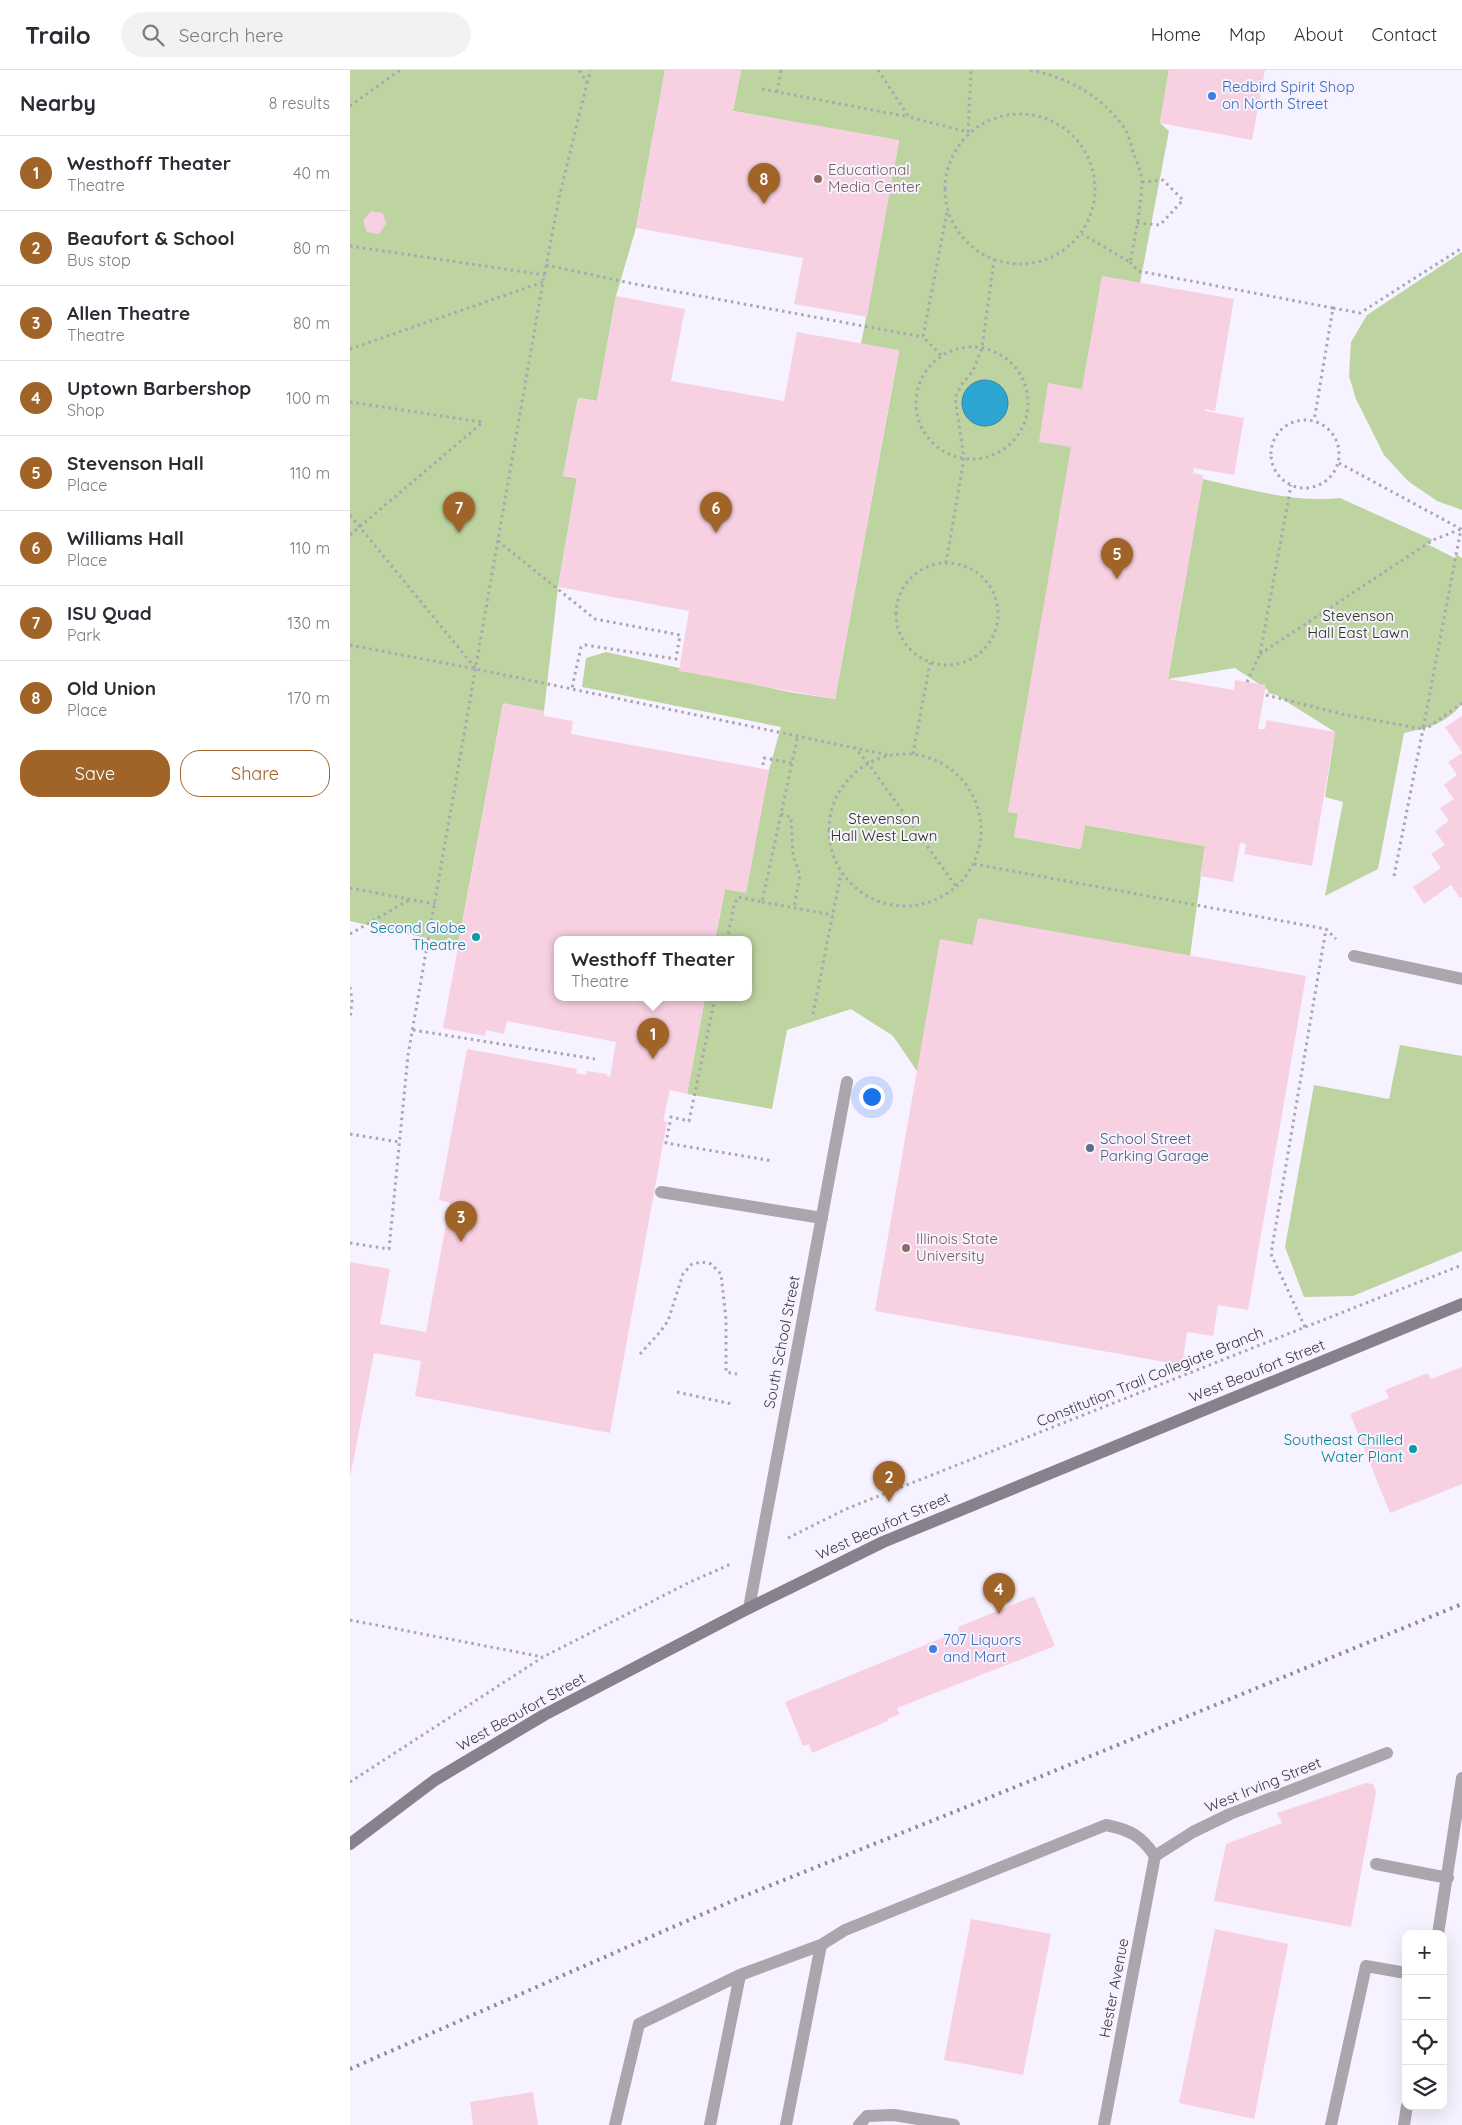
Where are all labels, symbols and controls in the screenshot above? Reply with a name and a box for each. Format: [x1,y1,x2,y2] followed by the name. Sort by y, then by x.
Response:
[121,12,471,57] search box
[25,20,91,50] text: Trailo
[139,21,167,49] icon: search
[179,23,284,47] text: Search here
[1151,23,1201,46] text: Home
[1229,23,1266,46] text: Map
[1294,23,1344,46] text: About
[1372,23,1437,46] text: Contact
[1222,77,1354,113] place label: Redbird Spirit Shop on North Street
[20,90,96,116] text: Nearby
[1206,90,1218,102] marker: Redbird Spirit Shop on North Street
[269,93,330,113] text: 8 results
[67,151,231,175] text: Westhoff Theater
[828,160,921,196] place label: Educational Media Center
[33,163,39,183] text: 1
[293,163,330,183] text: 40 m
[748,163,780,204] pin: 8
[812,173,824,185] marker: Educational Media Center
[67,175,125,195] text: Theatre
[67,226,235,250] text: Beaufort & School
[31,238,41,258] text: 2
[293,238,330,258] text: 80 m
[67,250,131,270] text: Bus stop
[67,301,190,325] text: Allen Theatre
[32,313,40,333] text: 3
[293,313,330,333] text: 80 m
[67,325,125,345] text: Theatre
[67,376,251,400] text: Uptown Barbershop
[31,388,41,408] text: 4
[286,388,330,408] text: 100 m
[67,400,104,420] text: Shop
[67,451,204,475] text: Stevenson Hall
[31,463,41,483] text: 5
[290,463,330,483] text: 110 m
[67,475,107,495] text: Place
[443,492,475,533] pin: 7
[700,492,732,533] pin: 6
[67,526,184,550] text: Williams Hall
[32,538,40,558] text: 6
[290,538,330,558] text: 110 m
[1101,538,1133,579] pin: 5
[67,550,107,570] text: Place
[67,601,152,625] text: ISU Quad
[1307,606,1409,642] park label: Stevenson Hall East Lawn
[32,613,40,633] text: 7
[287,613,330,633] text: 130 m
[67,625,101,645] text: Park
[67,676,156,700] text: Old Union
[32,688,40,708] text: 8
[287,688,330,708] text: 170 m
[67,700,107,720] text: Place
[20,750,170,797] button: Save
[180,750,330,797] button: Share
[831,809,937,845] park label: Stevenson Hall West Lawn
[370,918,466,954] place label: Second Globe Theatre
[470,931,482,943] marker: Second Globe Theatre
[554,936,752,1001] popup
[571,947,735,971] text: Westhoff Theater
[571,971,629,991] text: Theatre
[637,1018,669,1059] pin: 1
[859,1084,885,1110] your location
[1100,1129,1209,1165] place label: School Street Parking Garage
[1084,1142,1096,1154] marker: School Street Parking Garage
[445,1201,477,1242] pin: 3
[916,1229,998,1265] place label: Illinois State University
[900,1242,912,1254] marker: Illinois State University
[759,1274,804,1410] street label: South School Street
[1034,1322,1266,1431] street label: Constitution Trail Collegiate Branch
[1186,1335,1327,1406] street label: West Beaufort Street
[1284,1430,1403,1466] place label: Southeast Chilled Water Plant
[1407,1443,1419,1455] marker: Southeast Chilled Water Plant
[873,1461,905,1502] pin: 2
[813,1487,953,1564] street label: West Beaufort Street
[983,1573,1015,1614] pin: 4
[943,1630,1021,1666] place label: 707 Liquors and Mart
[927,1643,939,1655] marker: 707 Liquors and Mart
[453,1668,589,1755] street label: West Beaufort Street
[1202,1753,1324,1816] street label: West Irving Street
[1402,1930,1447,2110] map controls
[1402,1930,1447,1975] button: +
[1095,1937,1132,2039] street label: Hester Avenue
[1402,1975,1447,2020] button: −
[1402,2020,1447,2065] button: locate
[1402,2065,1447,2110] button: layers

